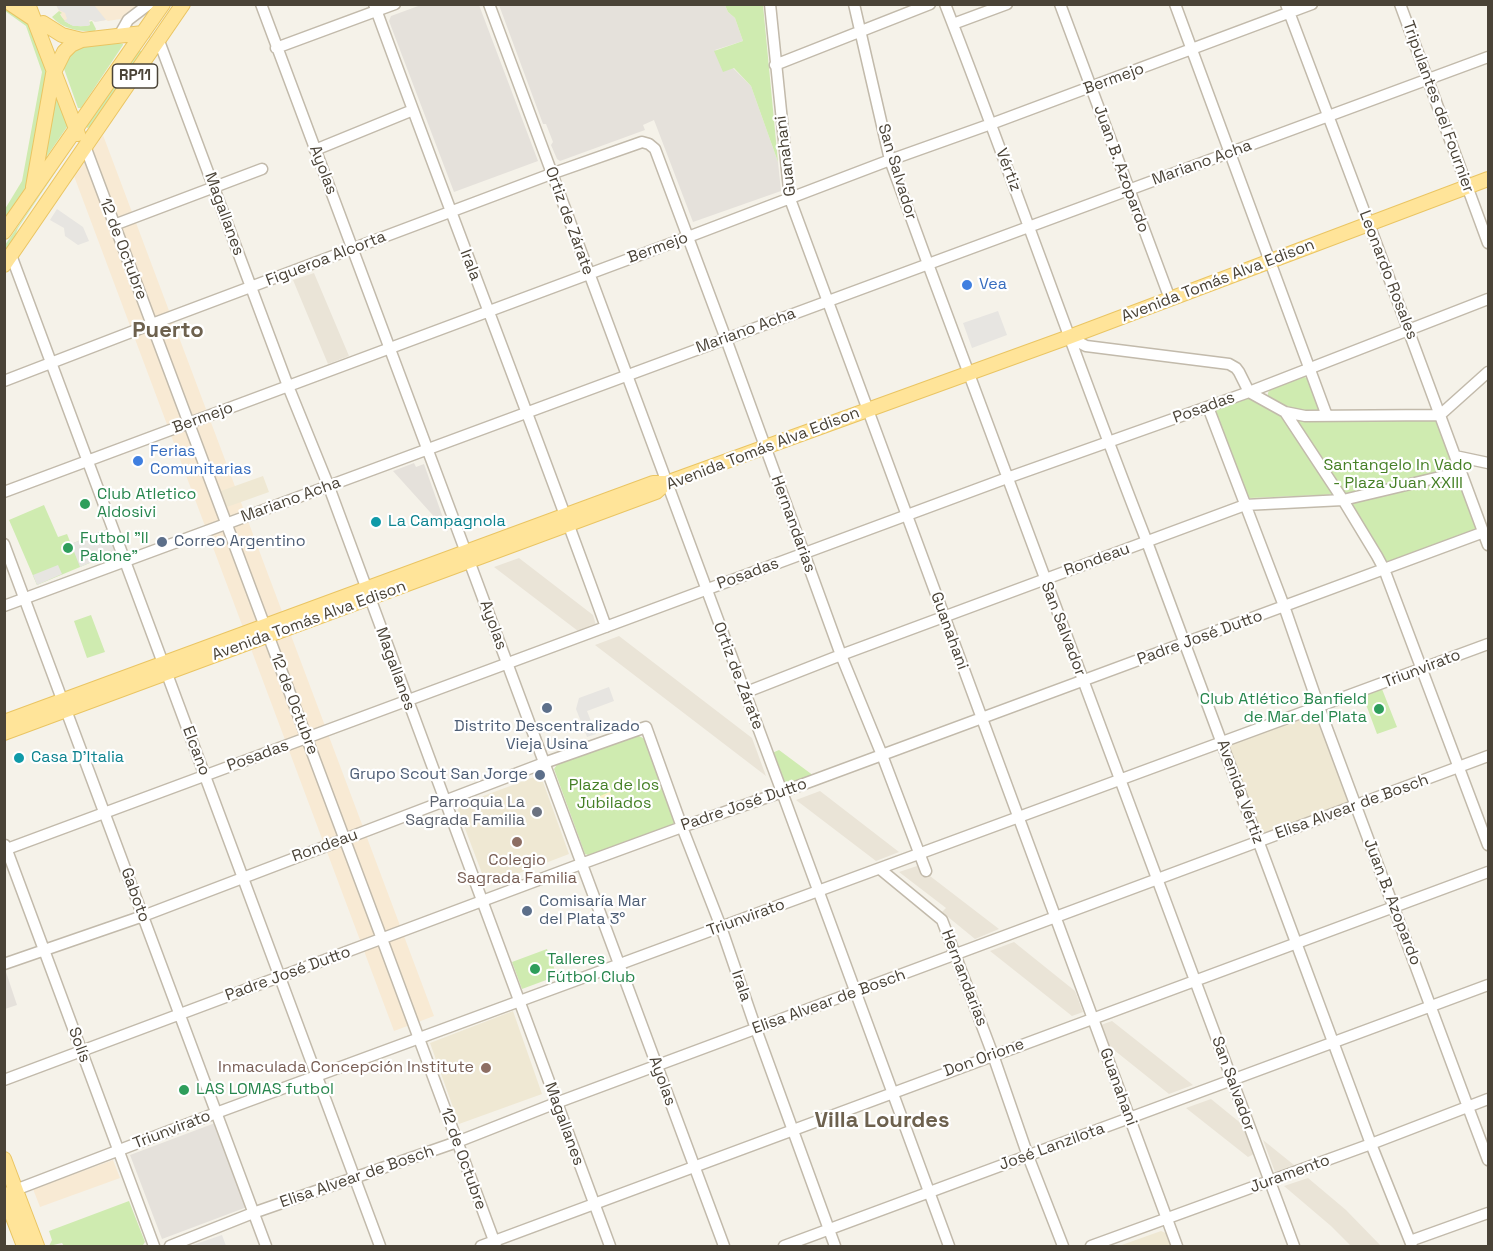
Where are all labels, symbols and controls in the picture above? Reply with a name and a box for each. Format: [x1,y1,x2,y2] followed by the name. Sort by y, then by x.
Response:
[1398,19,1478,195] street label: Tripulantes del Fournier
[1081,59,1147,99] street label: Bermejo
[112,64,158,88] road number: RP11
[1089,103,1153,235] street label: Juan B. Azopardo
[772,114,800,198] street label: Guanahani
[873,122,921,222] street label: San Salvador
[1150,136,1254,190] street label: Mariano Acha
[305,143,341,197] street label: Ayolas
[991,146,1025,194] street label: Vértiz
[541,164,597,278] street label: Ortiz de Zárate
[200,170,248,258] street label: Magallanes
[95,196,151,302] street label: 12 de Octubre
[1355,208,1421,342] street label: Leonardo Rosales
[263,227,389,291] street label: Figueroa Alcorta
[625,228,691,268] street label: Bermejo
[1119,235,1317,327] street label: Avenida Tomás Alva Edison
[455,247,485,283] street label: Irala
[979,275,1007,295] place label: Vea
[960,278,974,292] marker: Vea
[694,304,798,358] street label: Mariano Acha
[132,318,204,344] district label: Puerto
[1170,388,1238,428] street label: Posadas
[170,398,236,438] street label: Bermejo
[664,403,862,495] street label: Avenida Tomás Alva Edison
[150,442,251,480] place label: Ferias Comunitarias
[131,454,145,468] marker: Ferias Comunitarias
[1324,456,1472,494] park label: Santangelo In Vado - Plaza Juan XXIII
[239,473,343,527] street label: Mariano Acha
[767,473,819,575] street label: Hernandarias
[97,485,196,523] place label: Club Atletico Aldosivi
[78,497,92,511] marker: Club Atletico Aldosivi
[388,512,506,532] place label: La Campagnola
[369,515,383,529] marker: La Campagnola
[80,529,149,567] place label: Futbol "Il Palone"
[174,532,306,552] place label: Correo Argentino
[155,535,169,549] marker: Correo Argentino
[1062,539,1132,581] street label: Rondeau
[61,541,75,555] marker: Futbol "Il Palone"
[714,554,782,594] street label: Posadas
[209,577,409,665] street label: Avenida Tomás Alva Edison
[1036,579,1090,679] street label: San Salvador
[926,590,972,672] street label: Guanahani
[475,598,511,652] street label: Ayolas
[1135,606,1265,670] street label: Padre José Dutto
[709,619,767,733] street label: Ortiz de Zárate
[371,625,419,713] street label: Magallanes
[1381,645,1463,693] street label: Triunvirato
[266,651,322,757] street label: 12 de Octubre
[1200,690,1367,728] place label: Club Atlético Banfield de Mar del Plata
[540,701,554,715] marker: Distrito Descentralizado Vieja Usina
[1372,702,1386,716] marker: Club Atlético Banfield de Mar del Plata
[454,717,640,755] place label: Distrito Descentralizado Vieja Usina
[178,724,214,778] street label: Elcano
[224,736,292,776] street label: Posadas
[1212,737,1268,847] street label: Avenida Vértiz
[31,748,124,768] place label: Casa D'Italia
[12,751,26,765] marker: Casa D'Italia
[349,765,528,785] place label: Grupo Scout San Jorge
[533,768,547,782] marker: Grupo Scout San Jorge
[1273,770,1431,844] street label: Elisa Alvear de Bosch
[679,774,809,836] street label: Padre José Dutto
[569,776,659,814] park label: Plaza de los Jubilados
[405,793,525,831] place label: Parroquia La Sagrada Familia
[530,805,544,819] marker: Parroquia La Sagrada Familia
[290,825,360,867] street label: Rondeau
[510,835,524,849] marker: Colegio Sagrada Familia
[1359,836,1425,968] street label: Juan B. Azopardo
[457,851,577,889] place label: Colegio Sagrada Familia
[116,865,154,925] street label: Gaboto
[539,892,647,930] place label: Comisaría Mar del Plata 3°
[704,895,788,941] street label: Triunvirato
[520,904,534,918] marker: Comisaría Mar del Plata 3°
[937,927,991,1029] street label: Hernandarias
[223,942,353,1006] street label: Padre José Dutto
[547,950,635,988] place label: Talleres Fútbol Club
[528,962,542,976] marker: Talleres Fútbol Club
[750,965,908,1039] street label: Elisa Alvear de Bosch
[727,968,755,1004] street label: Irala
[64,1025,94,1065] street label: Solís
[1207,1034,1259,1134] street label: San Salvador
[941,1035,1027,1081] street label: Don Orione
[1095,1046,1141,1128] street label: Guanahani
[644,1054,680,1108] street label: Ayolas
[218,1058,474,1078] place label: Inmaculada Concepción Institute
[479,1061,493,1075] marker: Inmaculada Concepción Institute
[196,1080,334,1100] place label: LAS LOMAS futbol
[540,1080,588,1168] street label: Magallanes
[177,1083,191,1097] marker: LAS LOMAS futbol
[436,1105,490,1213] street label: 12 de Octubre
[131,1106,213,1154] street label: Triunvirato
[815,1108,949,1134] district label: Villa Lourdes
[997,1119,1107,1175] street label: José Lanzilota
[277,1142,437,1212] street label: Elisa Alvear de Bosch
[1247,1151,1333,1197] street label: Juramento

